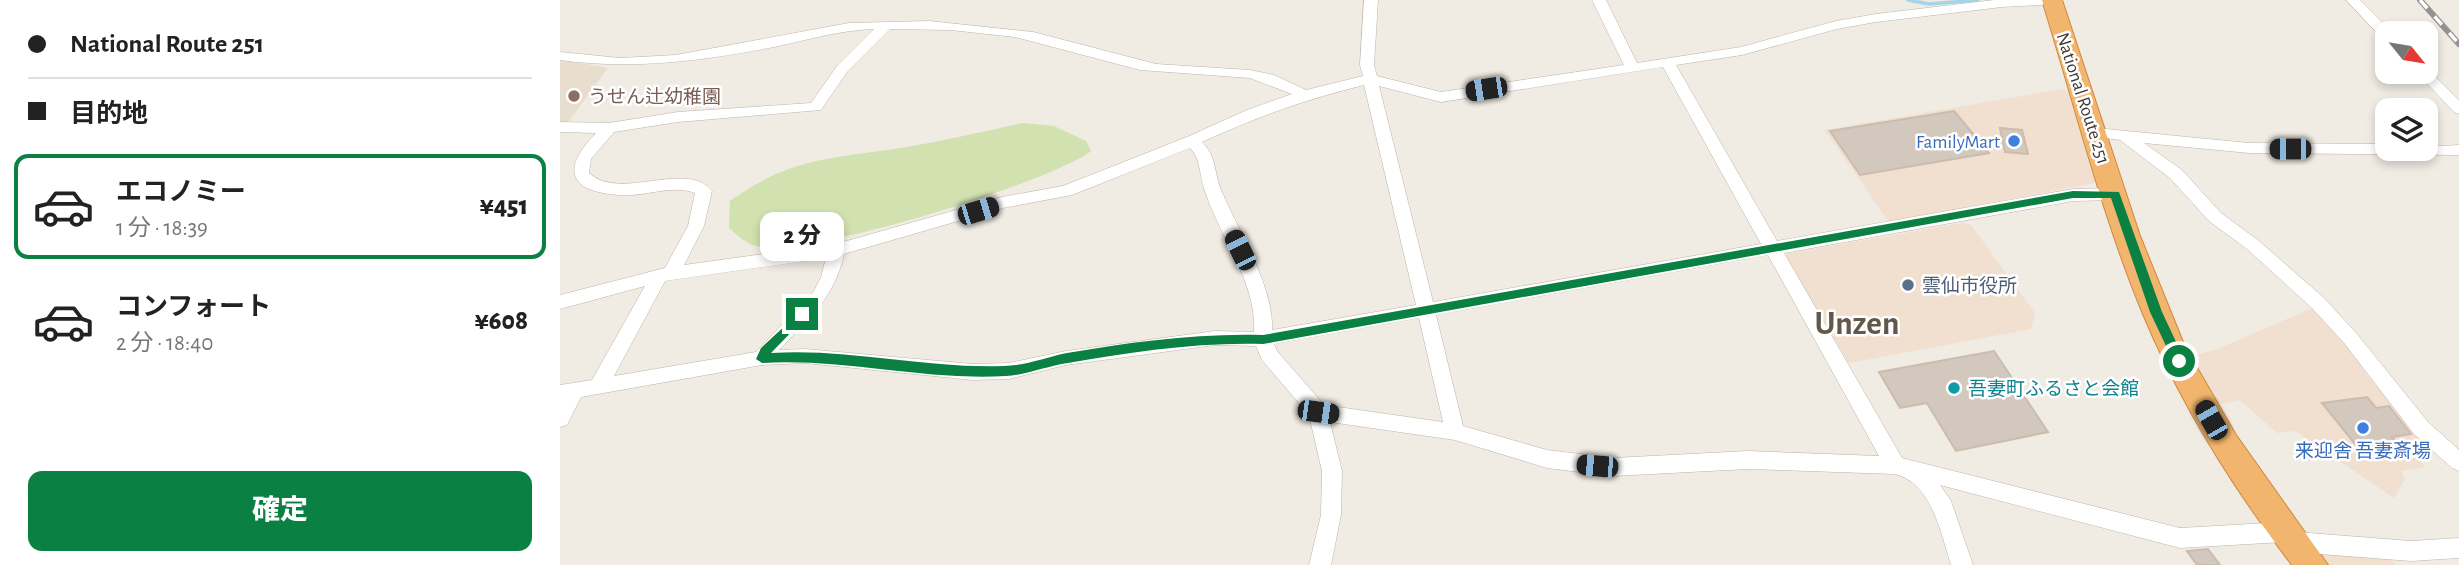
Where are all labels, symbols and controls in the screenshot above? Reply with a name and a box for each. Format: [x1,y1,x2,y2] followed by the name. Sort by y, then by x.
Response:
[2375,21,2438,84] north arrow
[2375,21,2438,161] map controls
[2052,30,2113,167] street label: National Route 251
[70,31,264,57] text: National Route 251
[1464,75,1509,103] car
[588,87,721,107] place label: うせん辻幼稚園
[566,88,582,104] marker: うせん辻幼稚園
[2375,98,2438,161] button: layers
[70,101,148,127] text: 目的地
[1916,133,2000,152] place label: FamilyMart
[2006,133,2022,149] marker: FamilyMart
[2270,139,2312,160] car
[32,175,95,238] icon: car
[116,179,246,205] text: エコノミー
[479,193,528,219] text: ¥451
[955,195,1002,227] car
[760,212,844,262] callout: 2 分
[116,217,208,240] text: 1 分 · 18:39
[783,225,821,248] text: 2 分
[1222,227,1259,273] car
[1922,275,2017,296] place label: 雲仙市役所
[1900,277,1916,293] marker: 雲仙市役所
[32,290,95,353] icon: car
[116,294,271,320] text: コンフォート
[786,298,818,330] route end
[475,308,528,334] text: ¥608
[1815,308,1899,341] district label: Unzen
[116,332,213,355] text: 2 分 · 18:40
[2163,345,2195,377] route start
[1968,379,2139,399] place label: 吾妻町ふるさと会館
[1946,380,1962,396] marker: 吾妻町ふるさと会館
[2192,397,2231,443] car
[1296,399,1341,425] car
[2355,420,2371,436] marker: 来迎舎 吾妻斎場
[2295,440,2431,461] place label: 来迎舎 吾妻斎場
[1576,454,1619,478] car
[28,471,532,551] button: 確定

